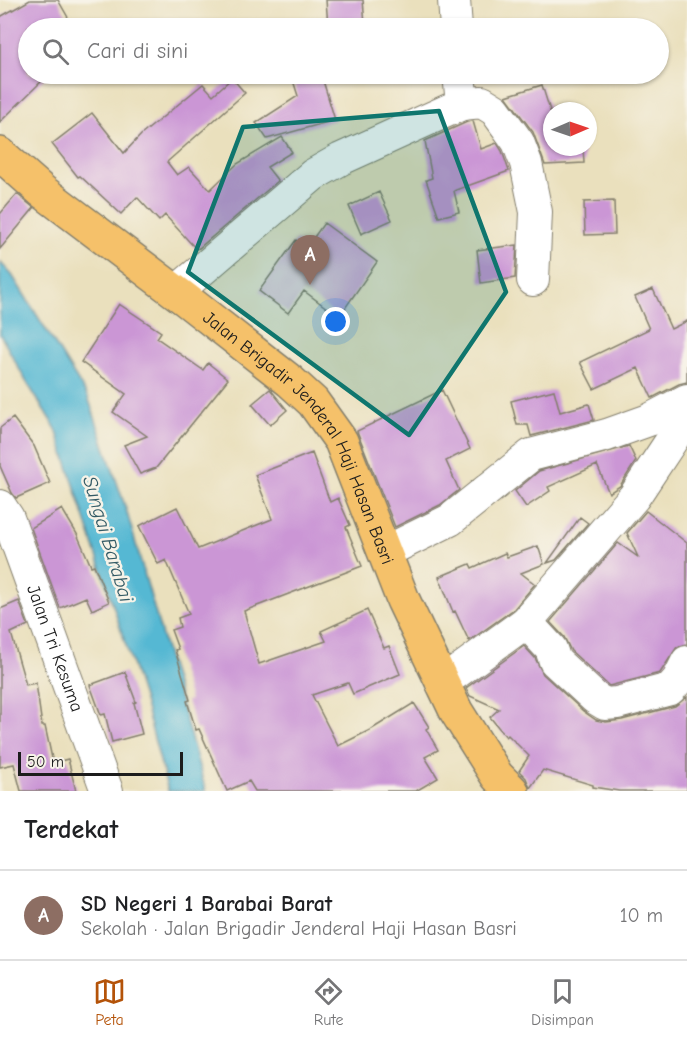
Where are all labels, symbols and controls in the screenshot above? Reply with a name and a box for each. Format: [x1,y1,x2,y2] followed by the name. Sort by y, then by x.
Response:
[18,18,669,84] search box
[39,35,72,68] icon: search
[87,38,188,64] text: Cari di sini
[543,102,597,156] north arrow
[290,236,330,285] pin: A
[199,307,398,567] street label: Jalan Brigadir Jenderal Haji Hasan Basri
[321,307,350,336] your location
[78,473,138,605] water label: Sungai Barabai
[23,582,88,715] street label: Jalan Tri Kesuma
[18,749,183,776] scale bar
[27,753,64,771] text: 50 m
[24,815,118,845] text: Terdekat
[81,891,332,917] text: SD Negeri 1 Barabai Barat
[38,904,49,927] text: A
[620,904,663,927] text: 10 m
[81,917,517,940] text: Sekolah · Jalan Brigadir Jenderal Haji Hasan Basri
[93,975,126,1029] tab: Peta
[312,975,345,1029] tab: Rute
[531,975,594,1029] tab: Disimpan

